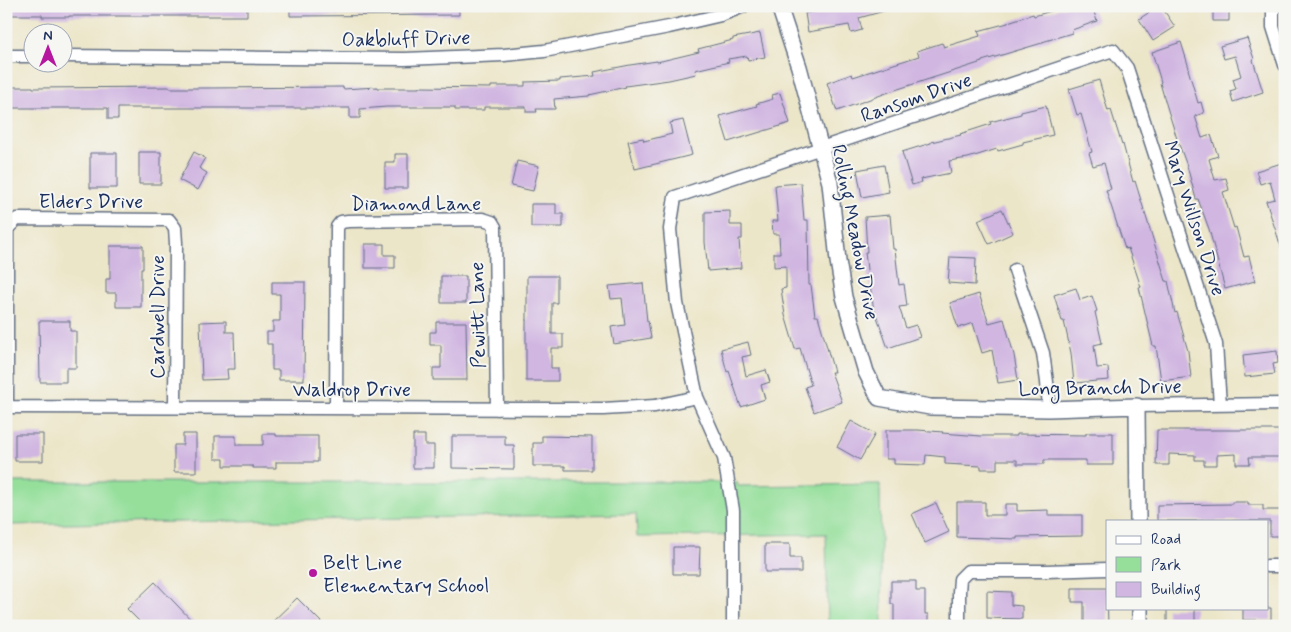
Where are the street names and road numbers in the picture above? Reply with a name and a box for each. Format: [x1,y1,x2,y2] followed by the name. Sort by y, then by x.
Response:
[341,25,471,54] street label: Oakbluff Drive
[857,67,976,130] street label: Ransom Drive
[1156,137,1231,299] street label: Mary Willson Drive
[822,142,885,323] street label: Rolling Meadow Drive
[39,189,143,216] street label: Elders Drive
[351,191,481,218] street label: Diamond Lane
[145,255,172,379] street label: Cardwell Drive
[464,261,493,368] street label: Pewitt Lane
[1018,374,1182,404] street label: Long Branch Drive
[293,377,411,404] street label: Waldrop Drive

